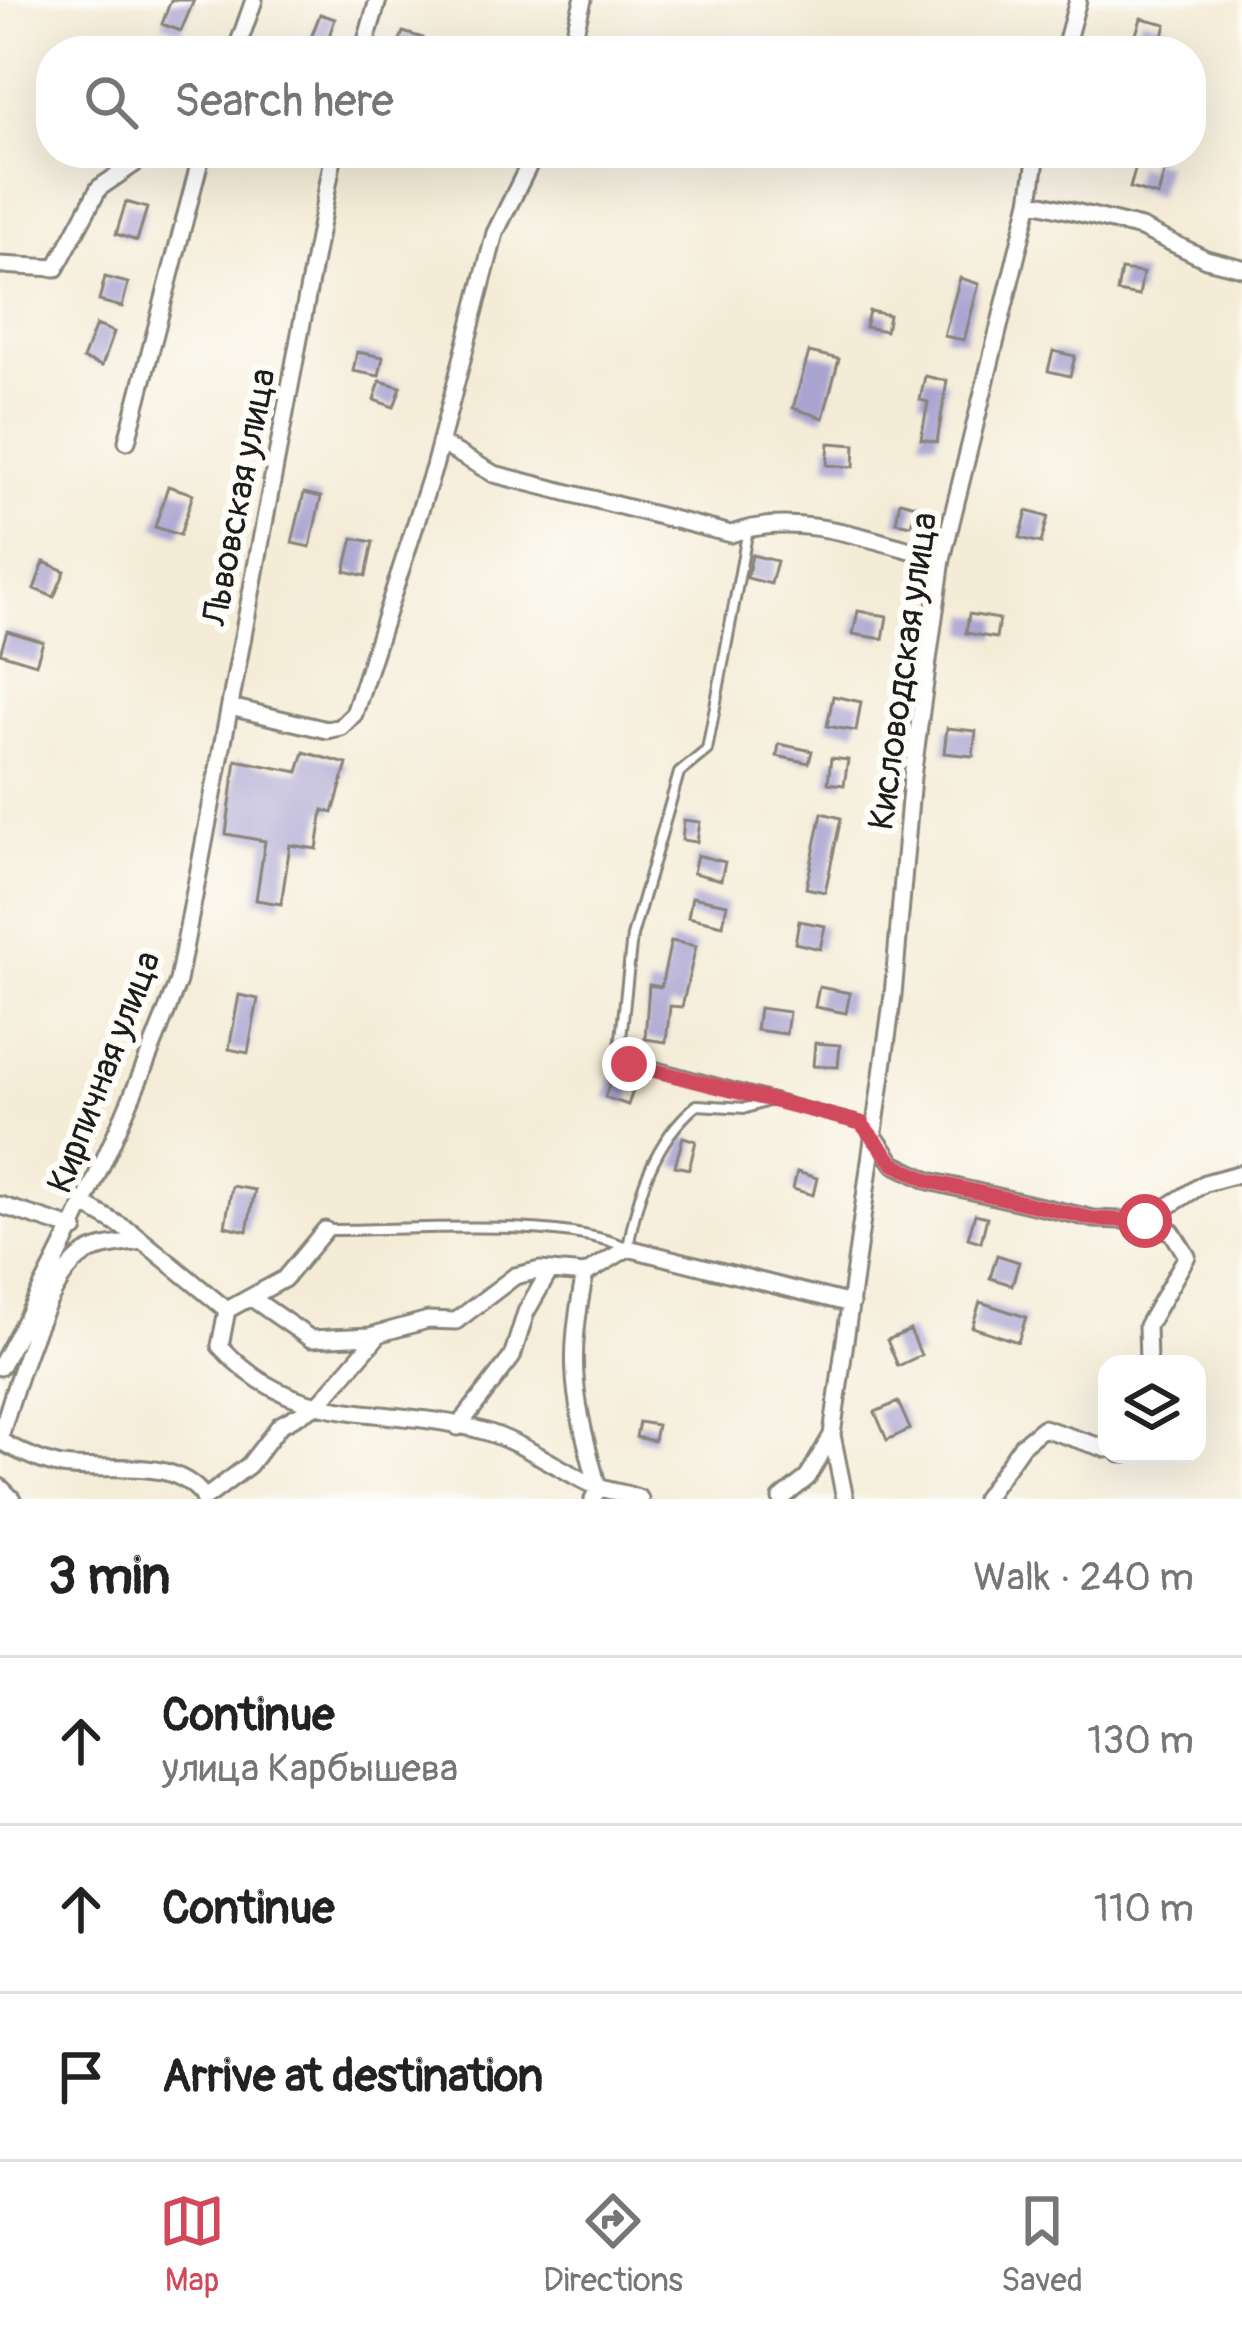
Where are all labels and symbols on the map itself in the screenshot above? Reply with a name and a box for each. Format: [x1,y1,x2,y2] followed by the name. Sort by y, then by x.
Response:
[192,365,286,630] street label: Львовская улица
[858,509,948,833] street label: Кисловодская улица
[37,945,171,1199] street label: Кирпичная улица
[602,1037,656,1091] route end
[1118,1194,1172,1248] route start

